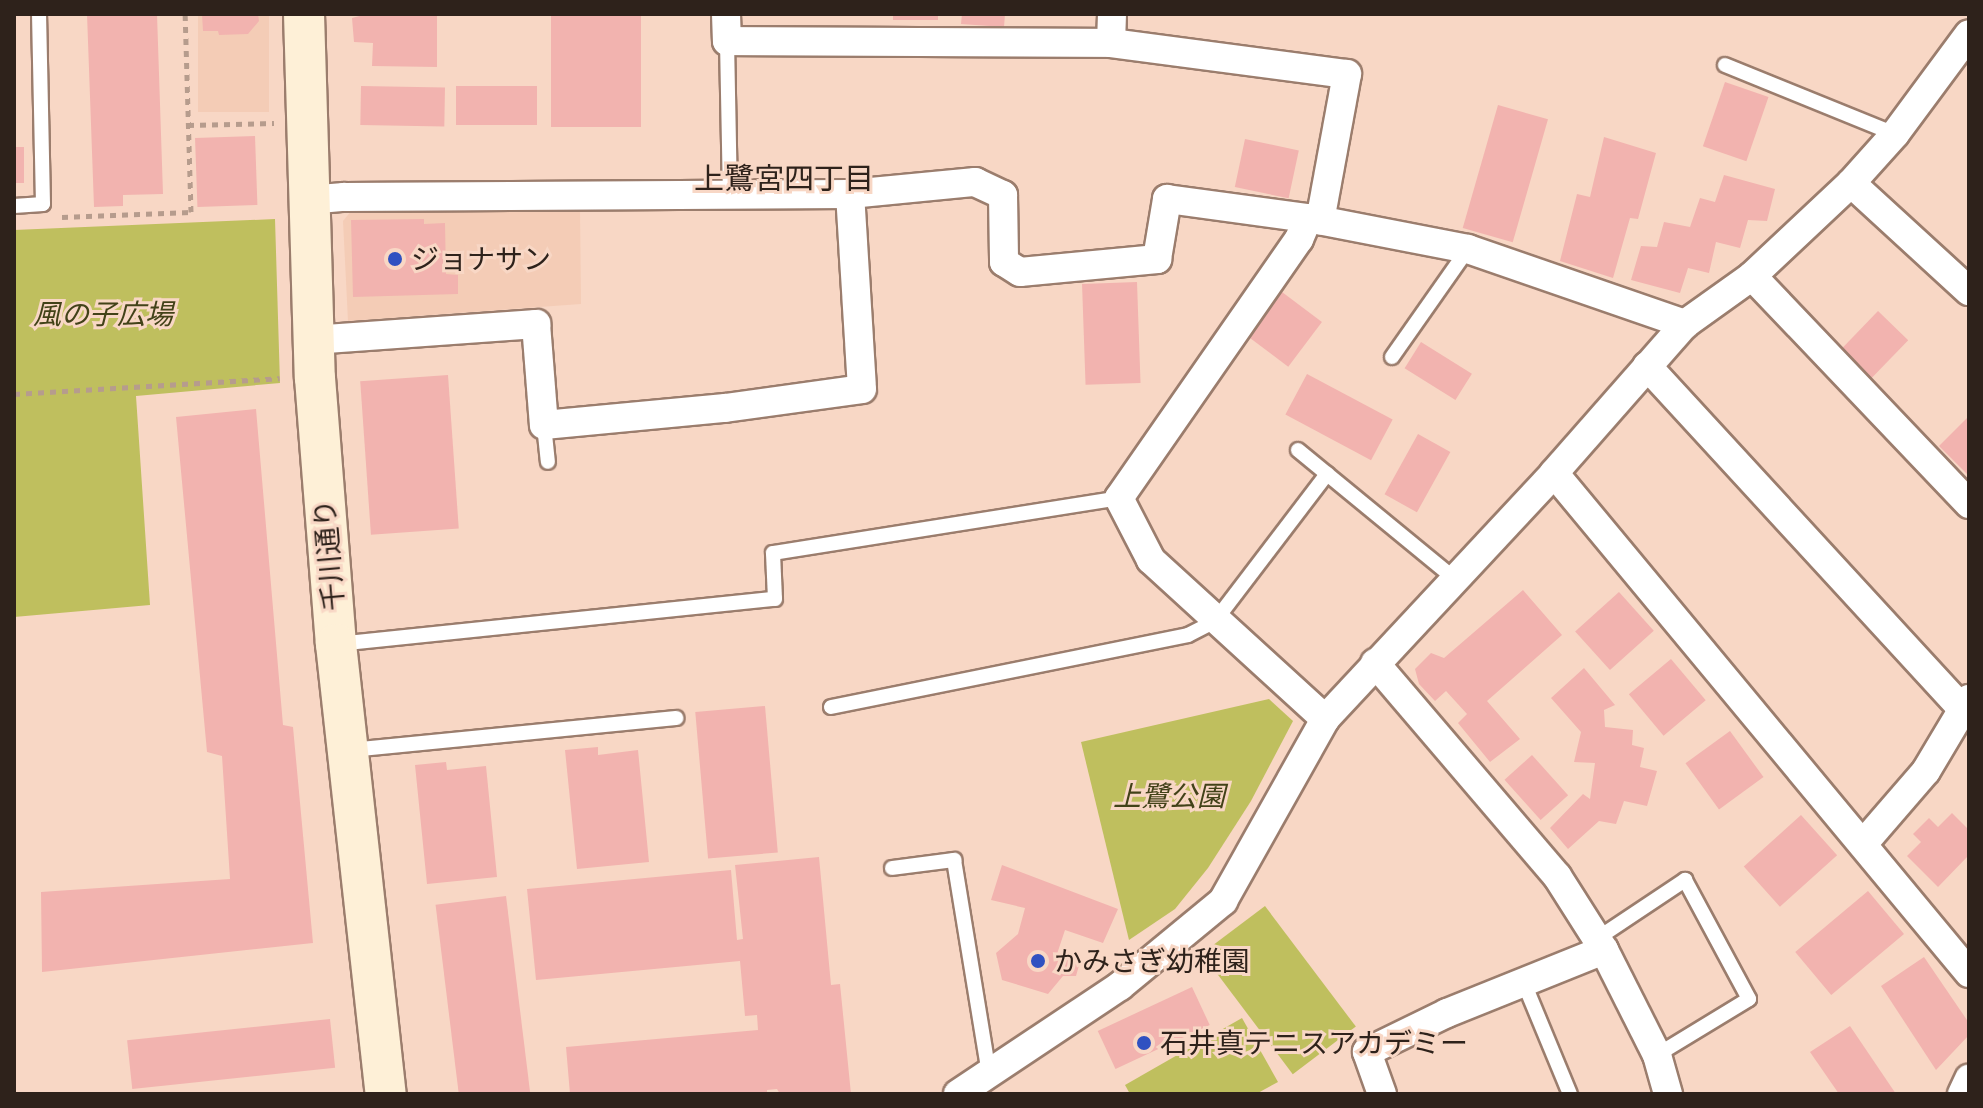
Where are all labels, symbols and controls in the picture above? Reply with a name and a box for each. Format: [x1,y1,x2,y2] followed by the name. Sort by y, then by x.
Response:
[694,160,874,196] district label: 上鷺宮四丁目
[411,242,551,276] place label: ジョナサン
[386,250,404,268] marker: ジョナサン
[33,297,173,331] park label: 風の子広場
[307,498,351,612] street label: 千川通り
[1113,779,1225,813] park label: 上鷺公園
[1054,944,1250,978] place label: かみさぎ幼稚園
[1029,952,1047,970] marker: かみさぎ幼稚園
[1160,1026,1468,1060] place label: 石井真テニスアカデミー
[1135,1034,1153,1052] marker: 石井真テニスアカデミー

